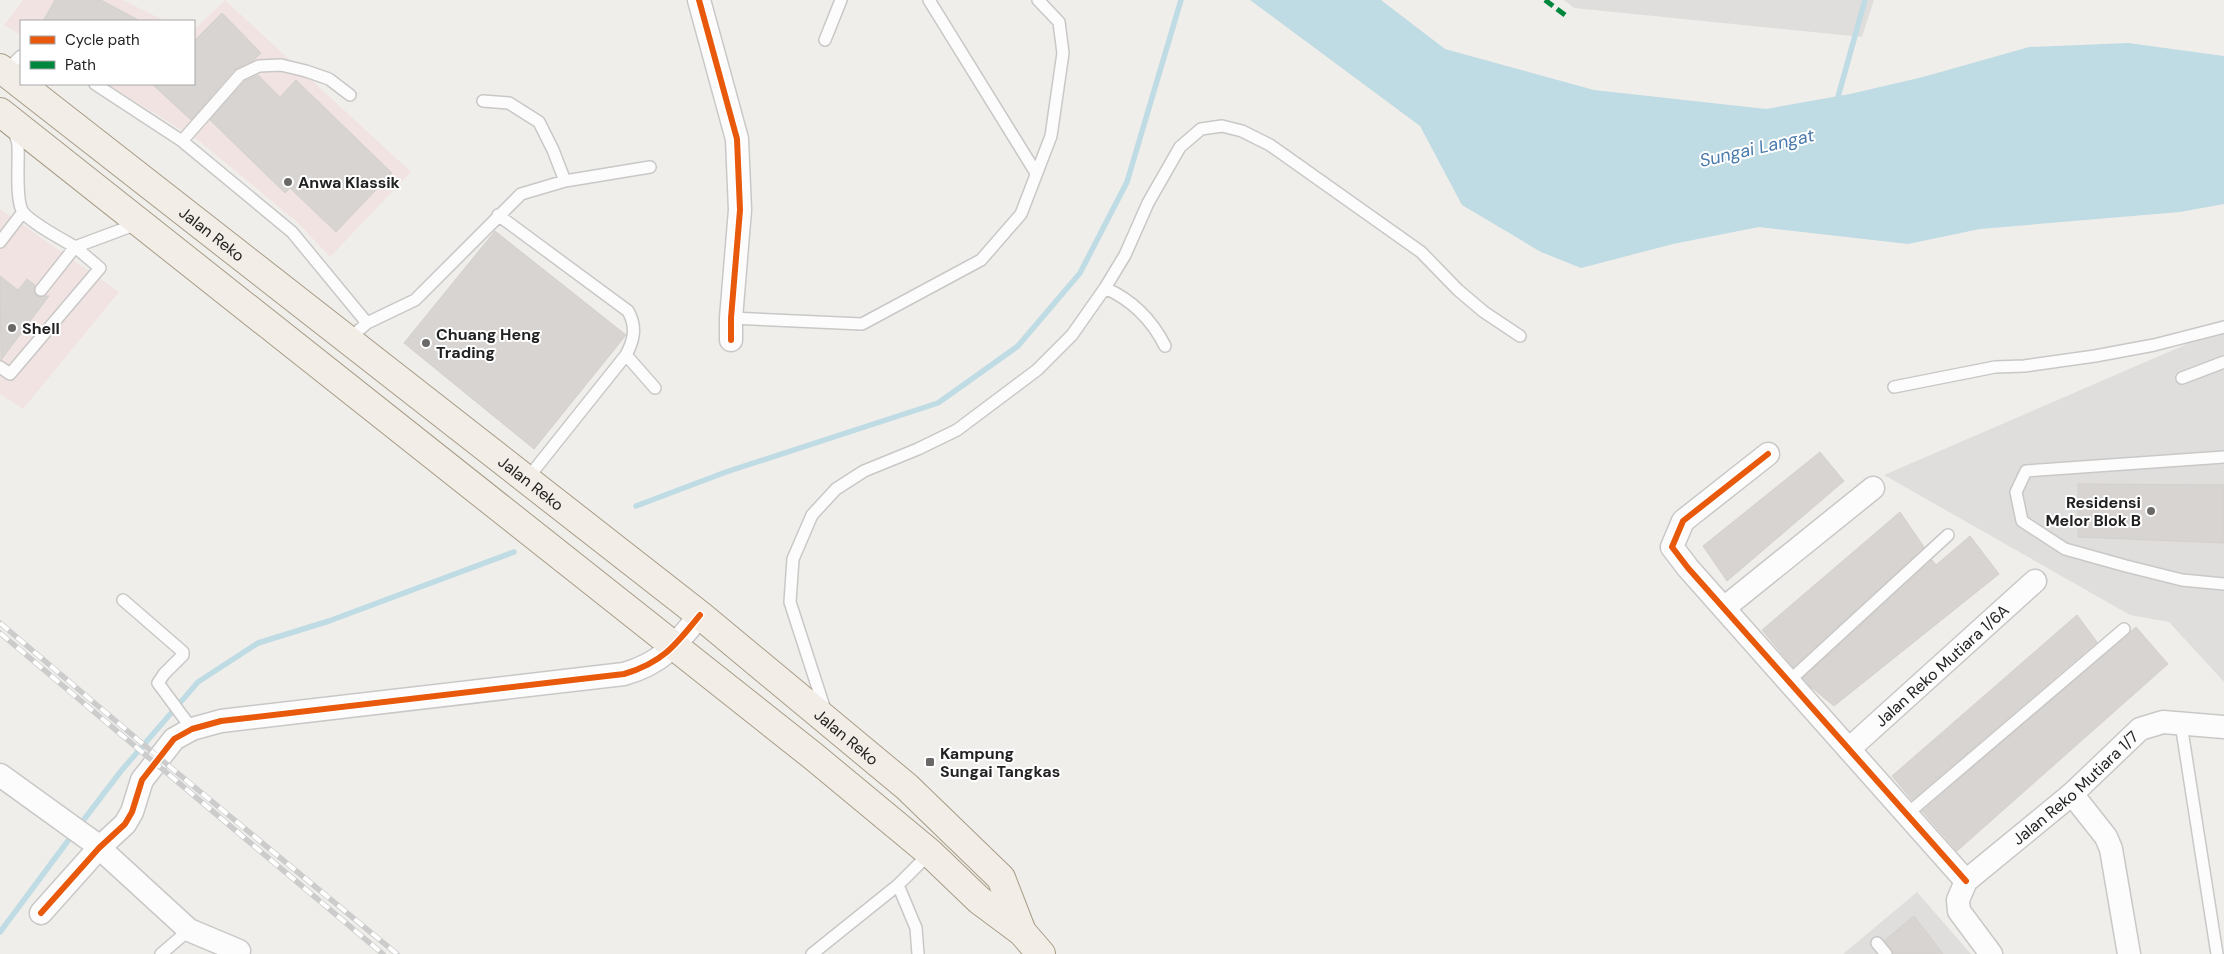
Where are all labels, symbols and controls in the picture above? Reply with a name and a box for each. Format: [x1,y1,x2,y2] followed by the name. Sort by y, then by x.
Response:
[20,20,195,85] legend
[65,30,140,50] text: Cycle path
[65,55,96,75] text: Path
[1697,123,1818,173] water label: Sungai Langat
[298,172,401,193] place label: Anwa Klassik
[282,176,294,188] marker: Anwa Klassik
[175,201,249,266] street label: Jalan Reko
[22,318,60,339] place label: Shell
[6,322,18,334] marker: Shell
[436,324,541,363] place label: Chuang Heng Trading
[420,337,432,349] marker: Chuang Heng Trading
[494,451,568,515] street label: Jalan Reko
[2045,492,2141,531] place label: Residensi Melor Blok B
[2145,505,2157,517] marker: Residensi Melor Blok B
[1870,599,2013,731] street label: Jalan Reko Mutiara 1/6A
[810,704,883,770] street label: Jalan Reko
[2008,726,2143,849] street label: Jalan Reko Mutiara 1/7
[940,743,1060,782] place label: Kampung Sungai Tangkas
[924,756,936,768] marker: Kampung Sungai Tangkas

